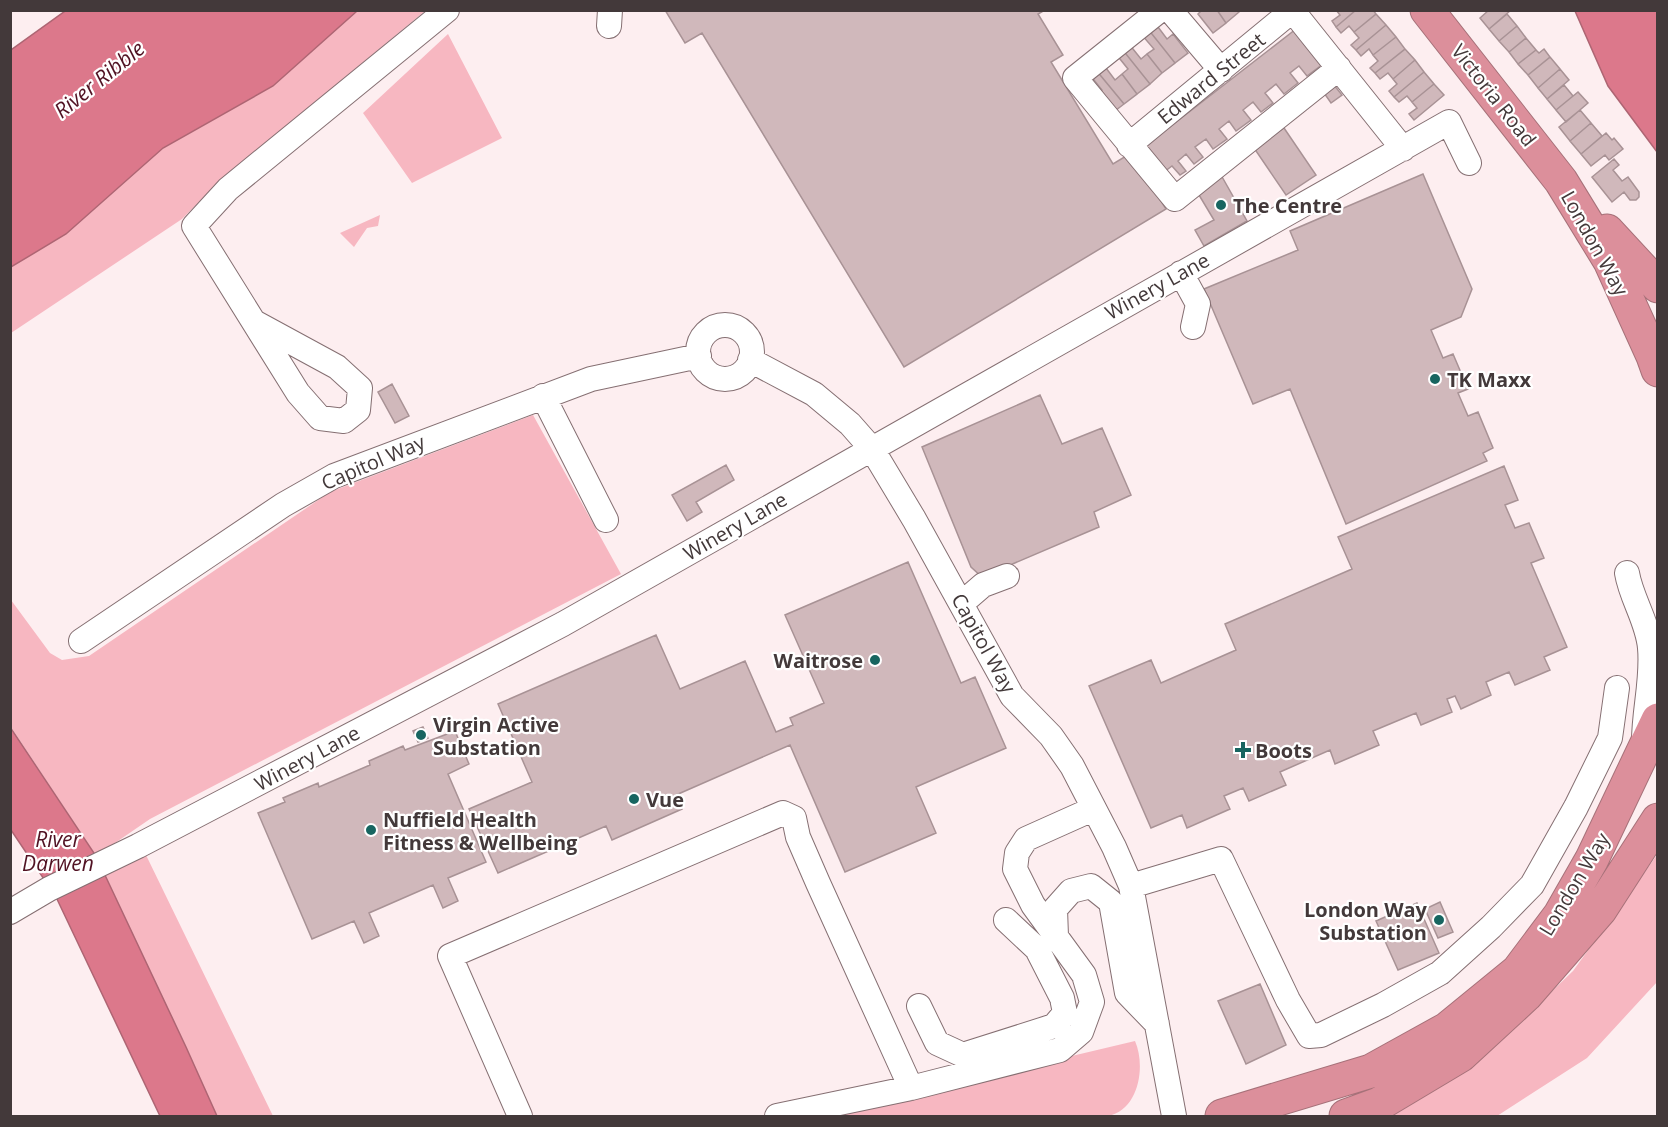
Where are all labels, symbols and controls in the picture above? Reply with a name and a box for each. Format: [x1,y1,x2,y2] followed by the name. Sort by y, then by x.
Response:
[1151,26,1271,130] street label: Edward Street
[48,34,150,124] water label: River Ribble
[1446,38,1542,152] street label: Victoria Road
[1555,186,1635,301] street label: London Way
[1233,192,1342,219] place label: The Centre
[1214,198,1228,212] marker: The Centre
[1100,246,1214,326] street label: Winery Lane
[1447,366,1532,393] place label: TK Maxx
[1428,372,1442,386] marker: TK Maxx
[317,428,430,496] street label: Capitol Way
[678,485,792,567] street label: Winery Lane
[946,588,1023,699] street label: Capitol Way
[774,647,863,674] place label: Waitrose
[868,653,882,667] marker: Waitrose
[433,711,559,761] place label: Virgin Active Substation
[250,719,364,797] street label: Winery Lane
[414,728,428,742] marker: Virgin Active Substation
[1255,737,1312,764] place label: Boots
[1236,743,1250,757] marker: Boots
[646,786,684,813] place label: Vue
[627,792,641,806] marker: Vue
[383,806,578,856] place label: Nuffield Health Fitness & Wellbeing
[364,823,378,837] marker: Nuffield Health Fitness & Wellbeing
[22,825,94,877] water label: River Darwen
[1533,826,1616,941] street label: London Way
[1304,896,1428,946] place label: London Way Substation
[1432,913,1446,927] marker: London Way Substation

